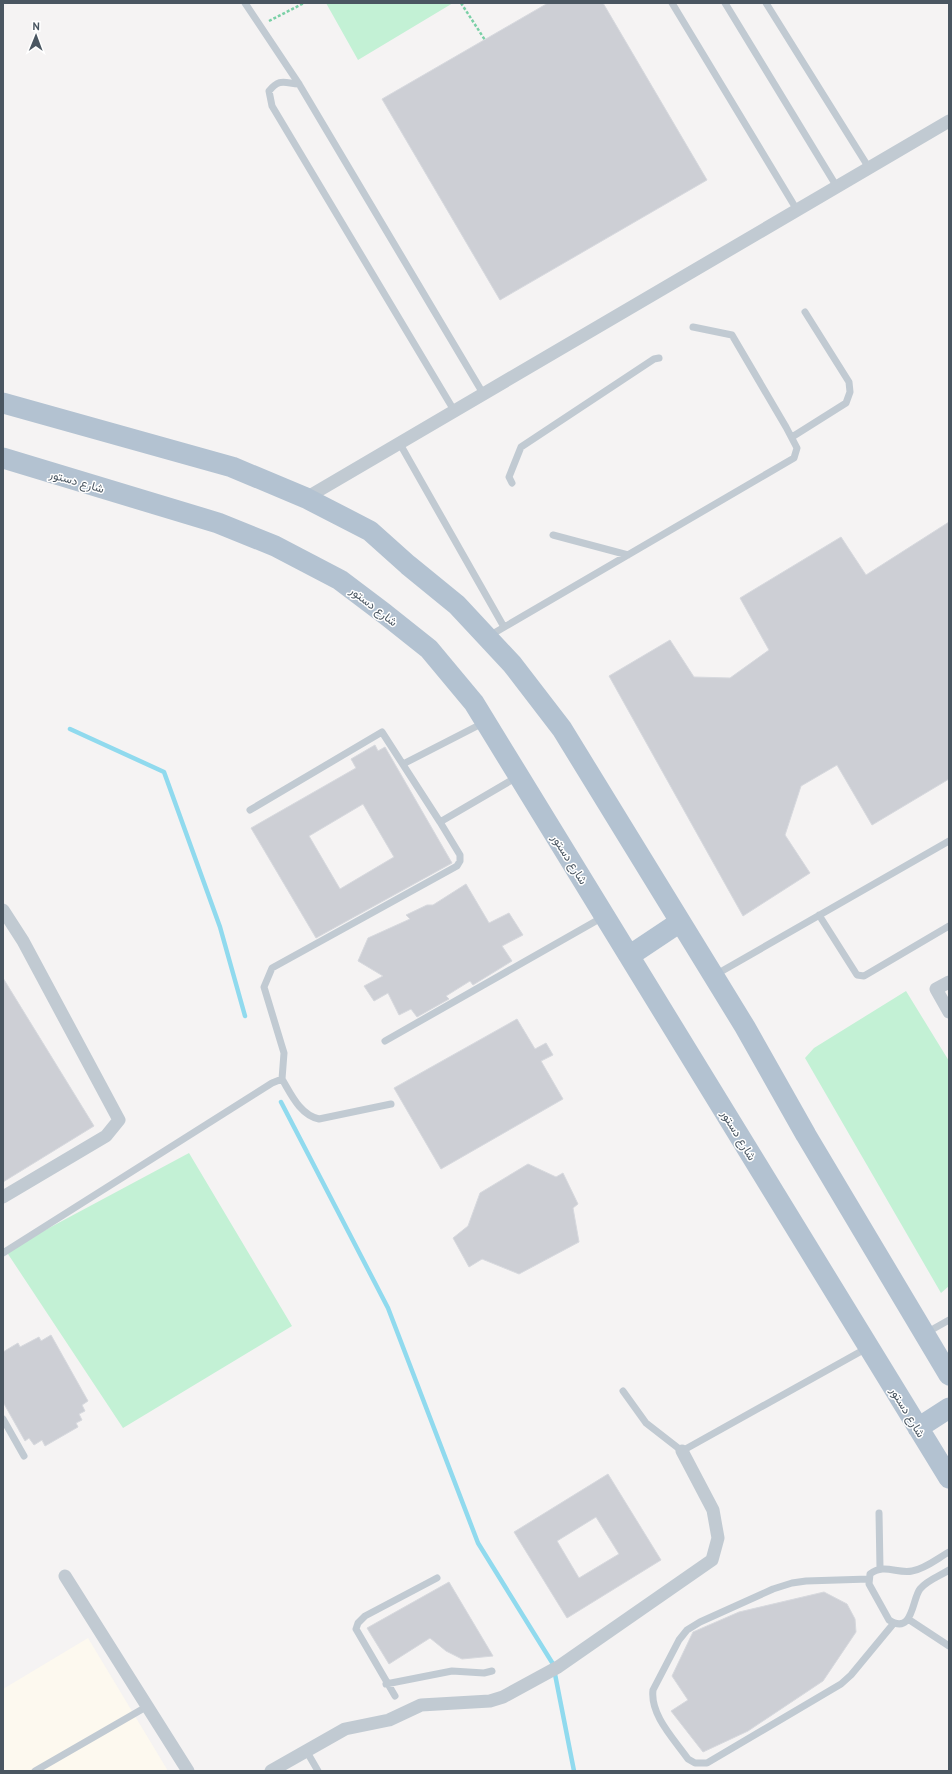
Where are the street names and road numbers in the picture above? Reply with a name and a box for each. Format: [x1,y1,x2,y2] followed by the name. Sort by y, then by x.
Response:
[46,466,106,498] street label: شارع دستور
[345,582,401,631] street label: شارع دستور
[546,830,591,888] street label: شارع دستور
[716,1106,760,1164] street label: شارع دستور
[885,1383,929,1441] street label: شارع دستور

